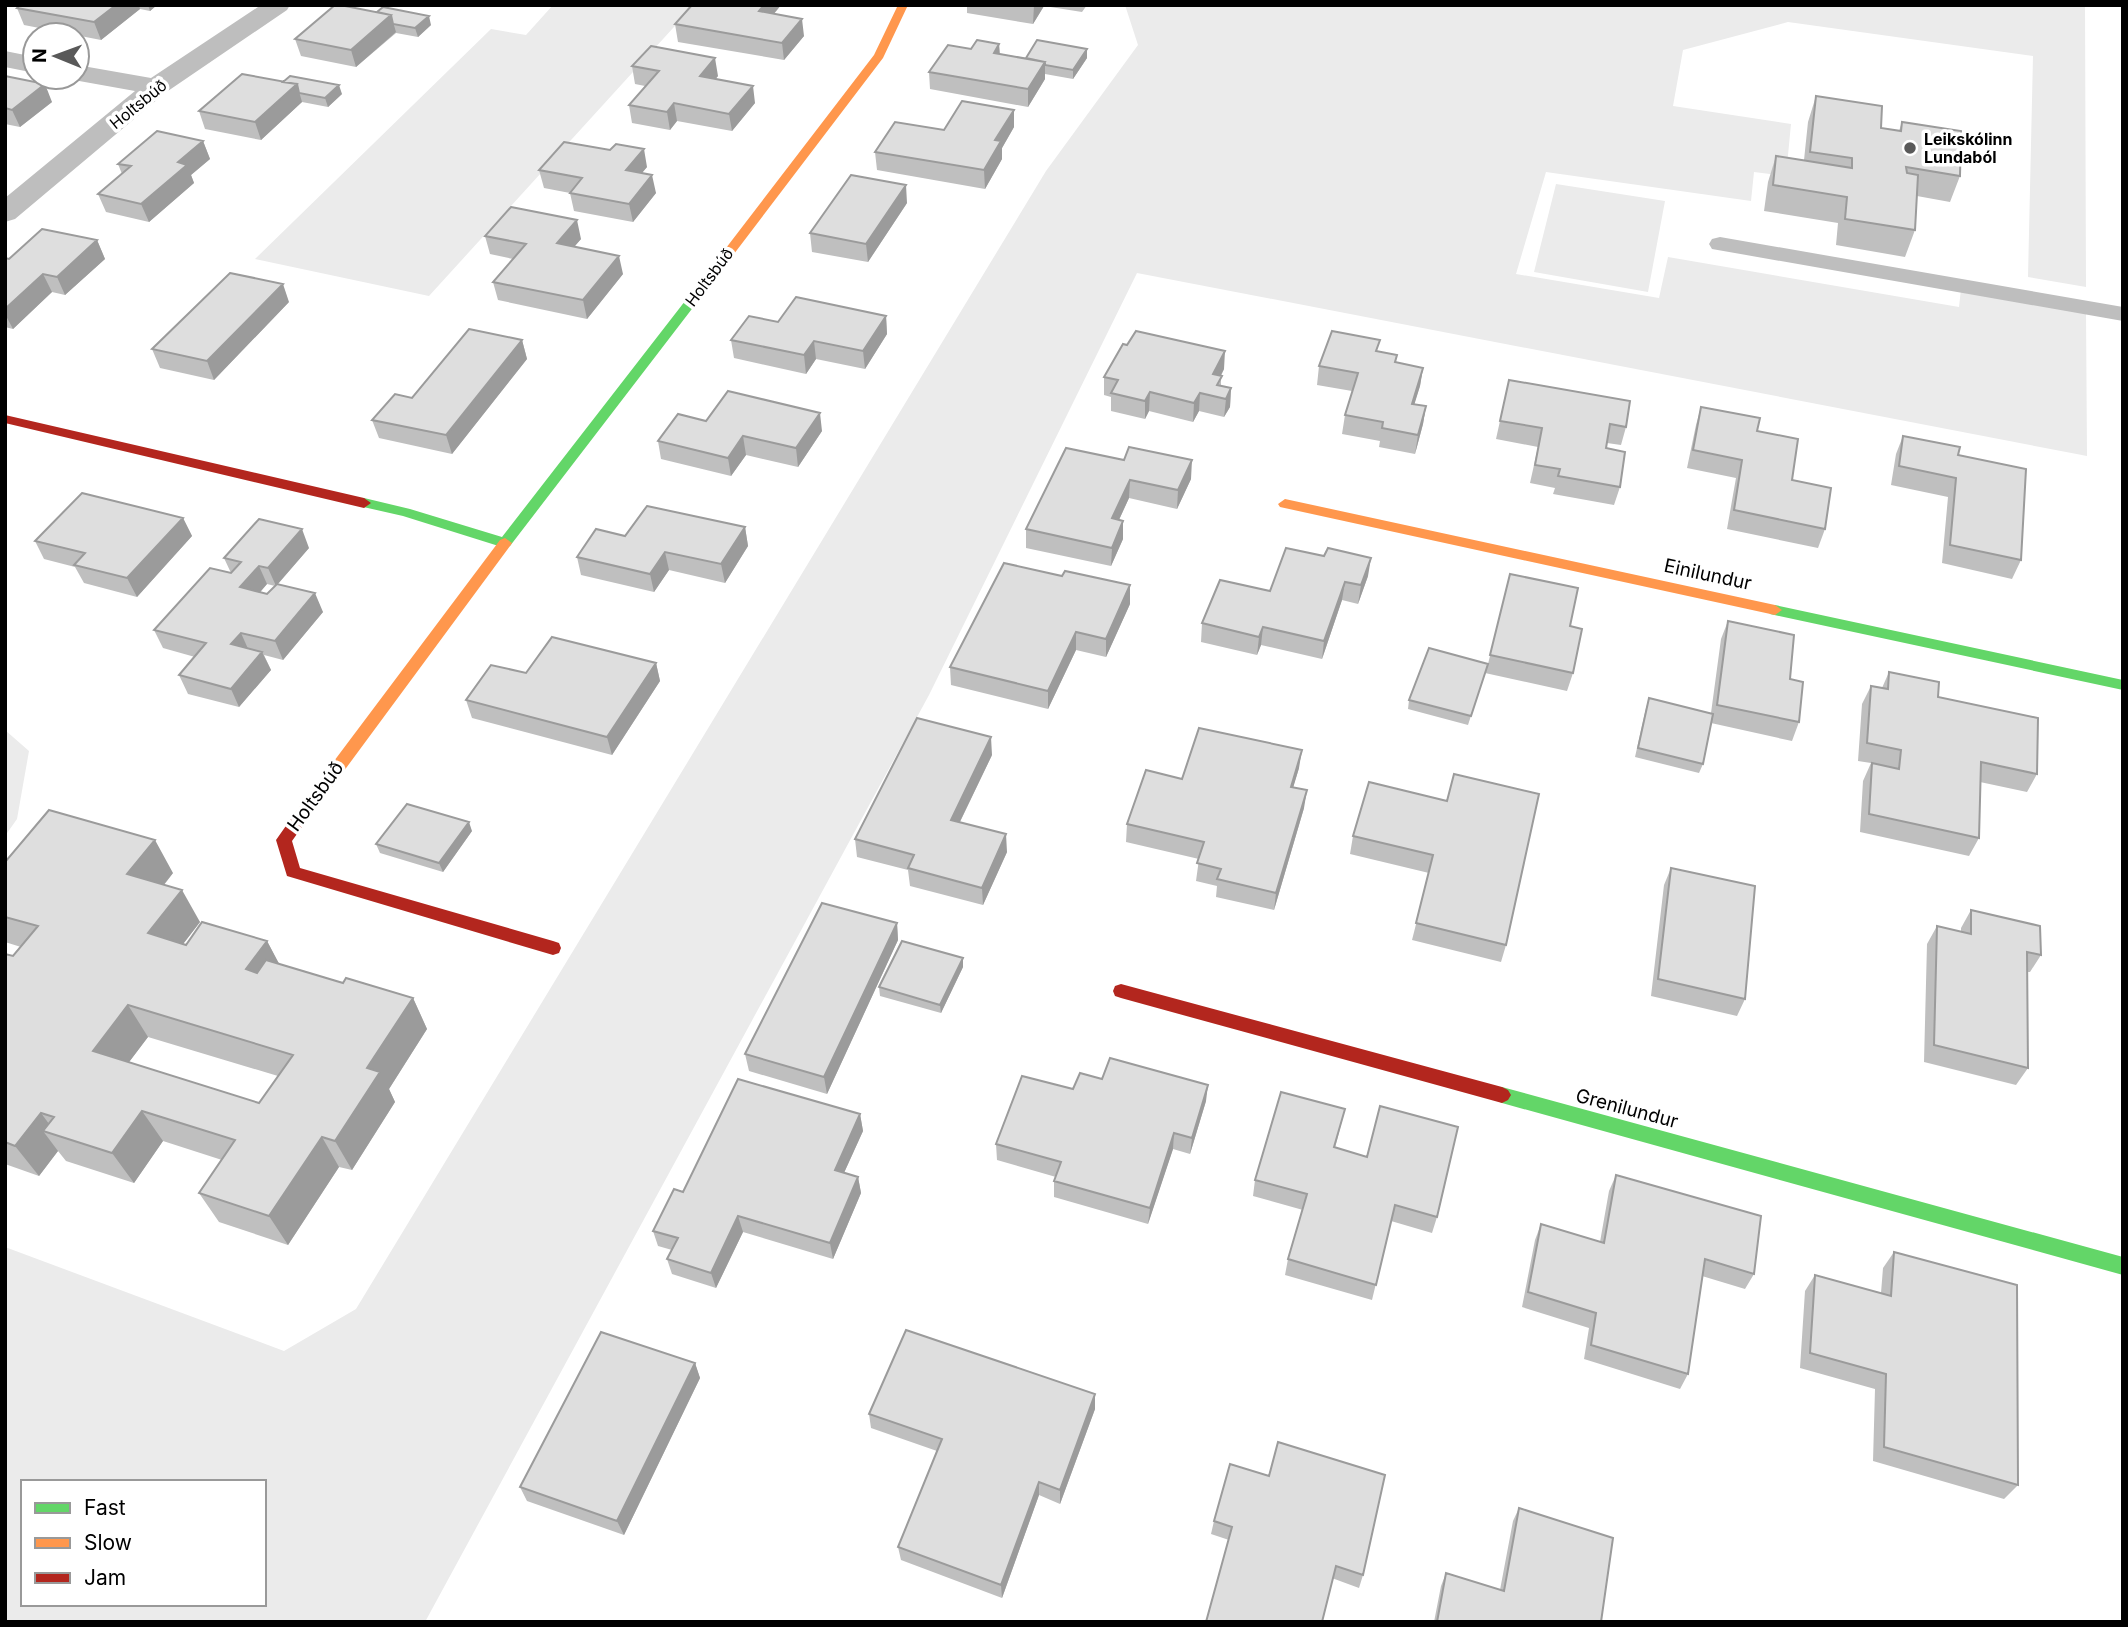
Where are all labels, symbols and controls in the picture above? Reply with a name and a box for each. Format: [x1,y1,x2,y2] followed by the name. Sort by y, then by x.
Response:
[21,21,91,91] north arrow
[28,48,51,63] text: N
[105,75,171,133] street label: Holtsbúð
[1924,129,2012,167] place label: Leikskólinn Lundaból
[1902,140,1918,156] marker: Leikskólinn Lundaból
[681,244,737,310] street label: Holtsbúð
[1662,554,1754,595] street label: Einilundur
[282,757,348,836] street label: Holtsbúð
[1573,1084,1681,1133] street label: Grenilundur
[21,1480,266,1606] legend
[84,1495,126,1520] text: Fast
[84,1530,132,1555] text: Slow
[84,1565,126,1590] text: Jam

